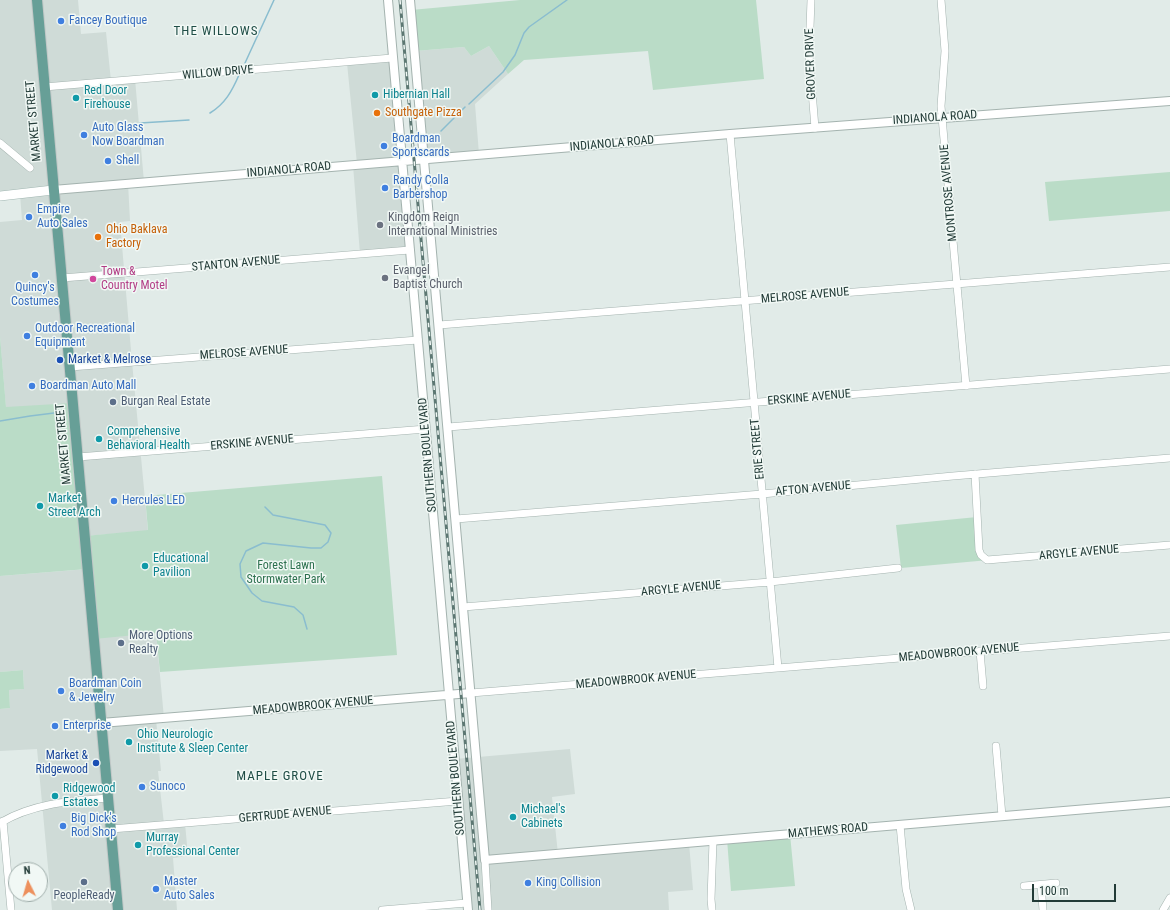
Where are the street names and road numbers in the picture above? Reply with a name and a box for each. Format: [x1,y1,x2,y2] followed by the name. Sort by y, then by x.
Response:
[803,28,819,100] street label: GROVER DRIVE
[182,63,254,83] street label: WILLOW DRIVE
[23,80,45,162] street label: MARKET STREET
[892,108,978,128] street label: INDIANOLA ROAD
[569,133,655,155] street label: INDIANOLA ROAD
[938,144,960,242] street label: MONTROSE AVENUE
[246,159,332,181] street label: INDIANOLA ROAD
[191,253,281,275] street label: STANTON AVENUE
[760,285,850,307] street label: MELROSE AVENUE
[199,343,289,363] street label: MELROSE AVENUE
[767,387,851,409] street label: ERSKINE AVENUE
[416,397,440,513] street label: SOUTHERN BOULEVARD
[53,403,75,485] street label: MARKET STREET
[748,418,768,480] street label: ERIE STREET
[210,432,294,454] street label: ERSKINE AVENUE
[775,479,851,499] street label: AFTON AVENUE
[1038,542,1120,564] street label: ARGYLE AVENUE
[640,578,722,600] street label: ARGYLE AVENUE
[898,641,1020,665] street label: MEADOWBROOK AVENUE
[575,668,697,692] street label: MEADOWBROOK AVENUE
[252,694,374,718] street label: MEADOWBROOK AVENUE
[444,720,468,836] street label: SOUTHERN BOULEVARD
[238,804,332,826] street label: GERTRUDE AVENUE
[787,820,869,842] street label: MATHEWS ROAD

